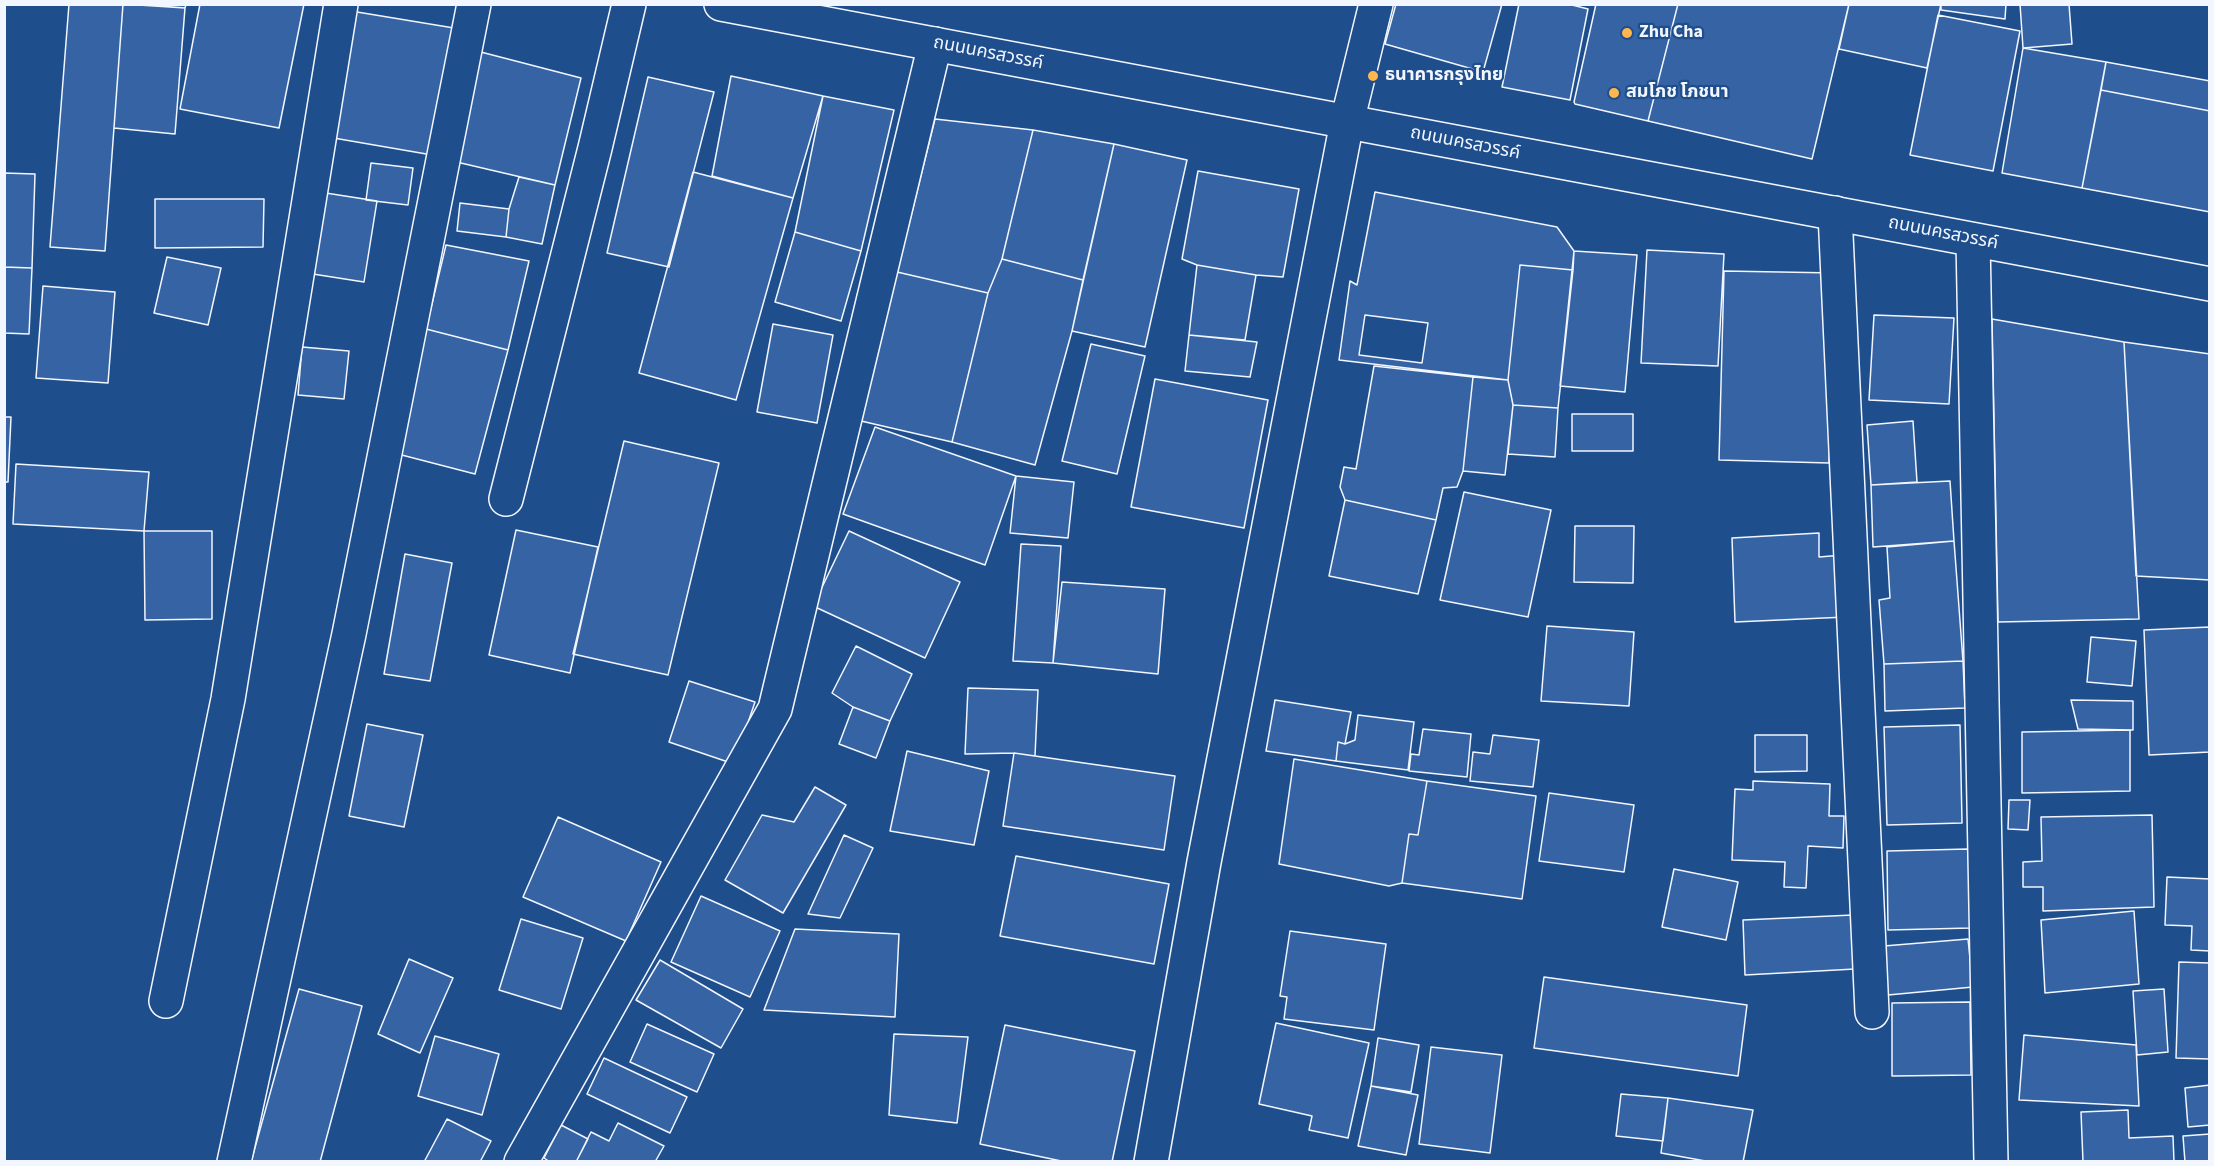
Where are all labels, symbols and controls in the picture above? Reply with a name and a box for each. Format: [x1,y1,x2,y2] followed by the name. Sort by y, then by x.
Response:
[1639,22,1703,44] place label: Zhu Cha
[1620,26,1634,40] marker: Zhu Cha
[931,33,1045,75] street label: ถนนนครสวรรค์
[1385,65,1503,87] place label: ธนาคารกรุงไทย
[1366,69,1380,83] marker: ธนาคารกรุงไทย
[1626,82,1729,104] place label: สมโภช โภชนา
[1607,86,1621,100] marker: สมโภช โภชนา
[1408,123,1522,165] street label: ถนนนครสวรรค์
[1886,213,2000,255] street label: ถนนนครสวรรค์

